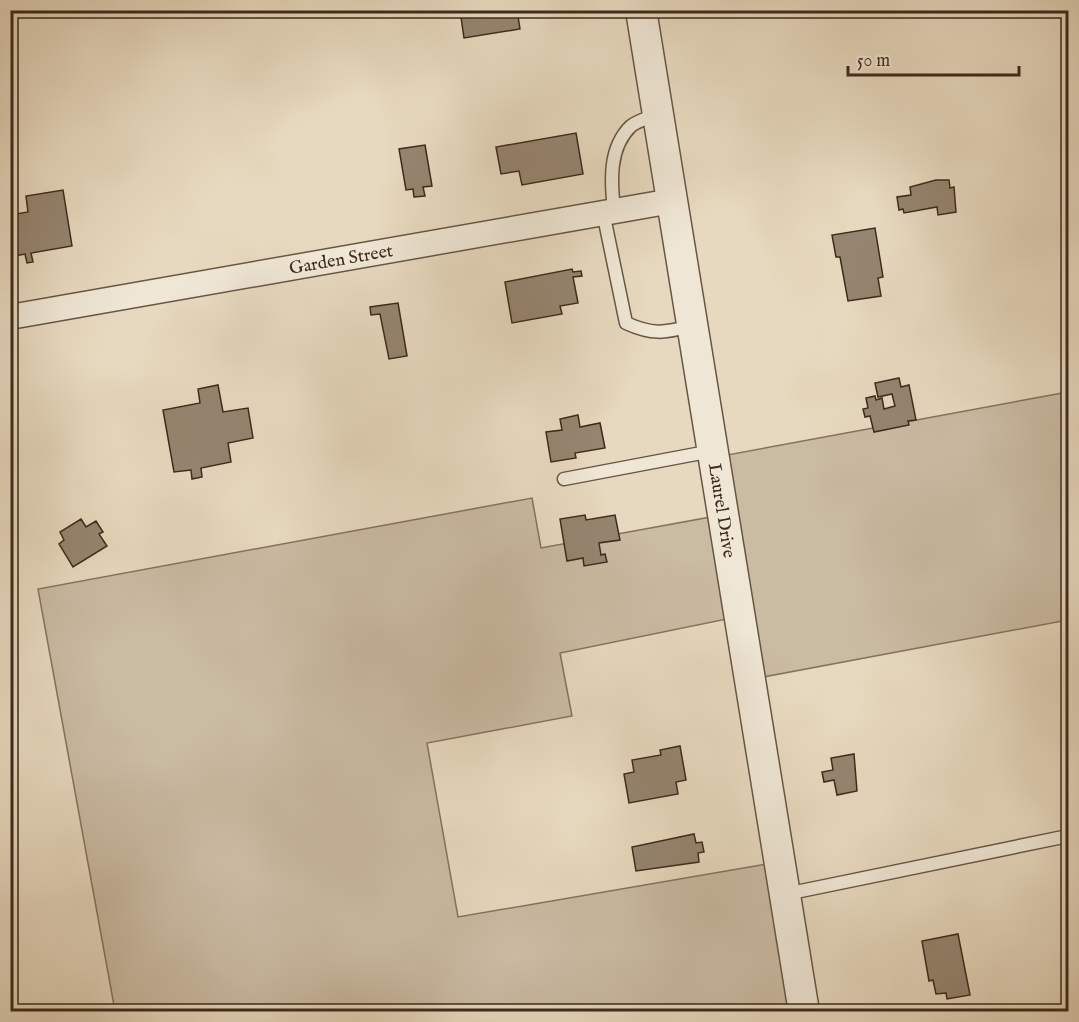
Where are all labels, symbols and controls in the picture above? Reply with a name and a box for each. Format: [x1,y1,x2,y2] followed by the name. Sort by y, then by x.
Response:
[848,39,1019,77] scale bar
[857,50,890,73] text: 50 m
[288,240,395,281] street label: Garden Street
[702,462,740,560] street label: Laurel Drive

